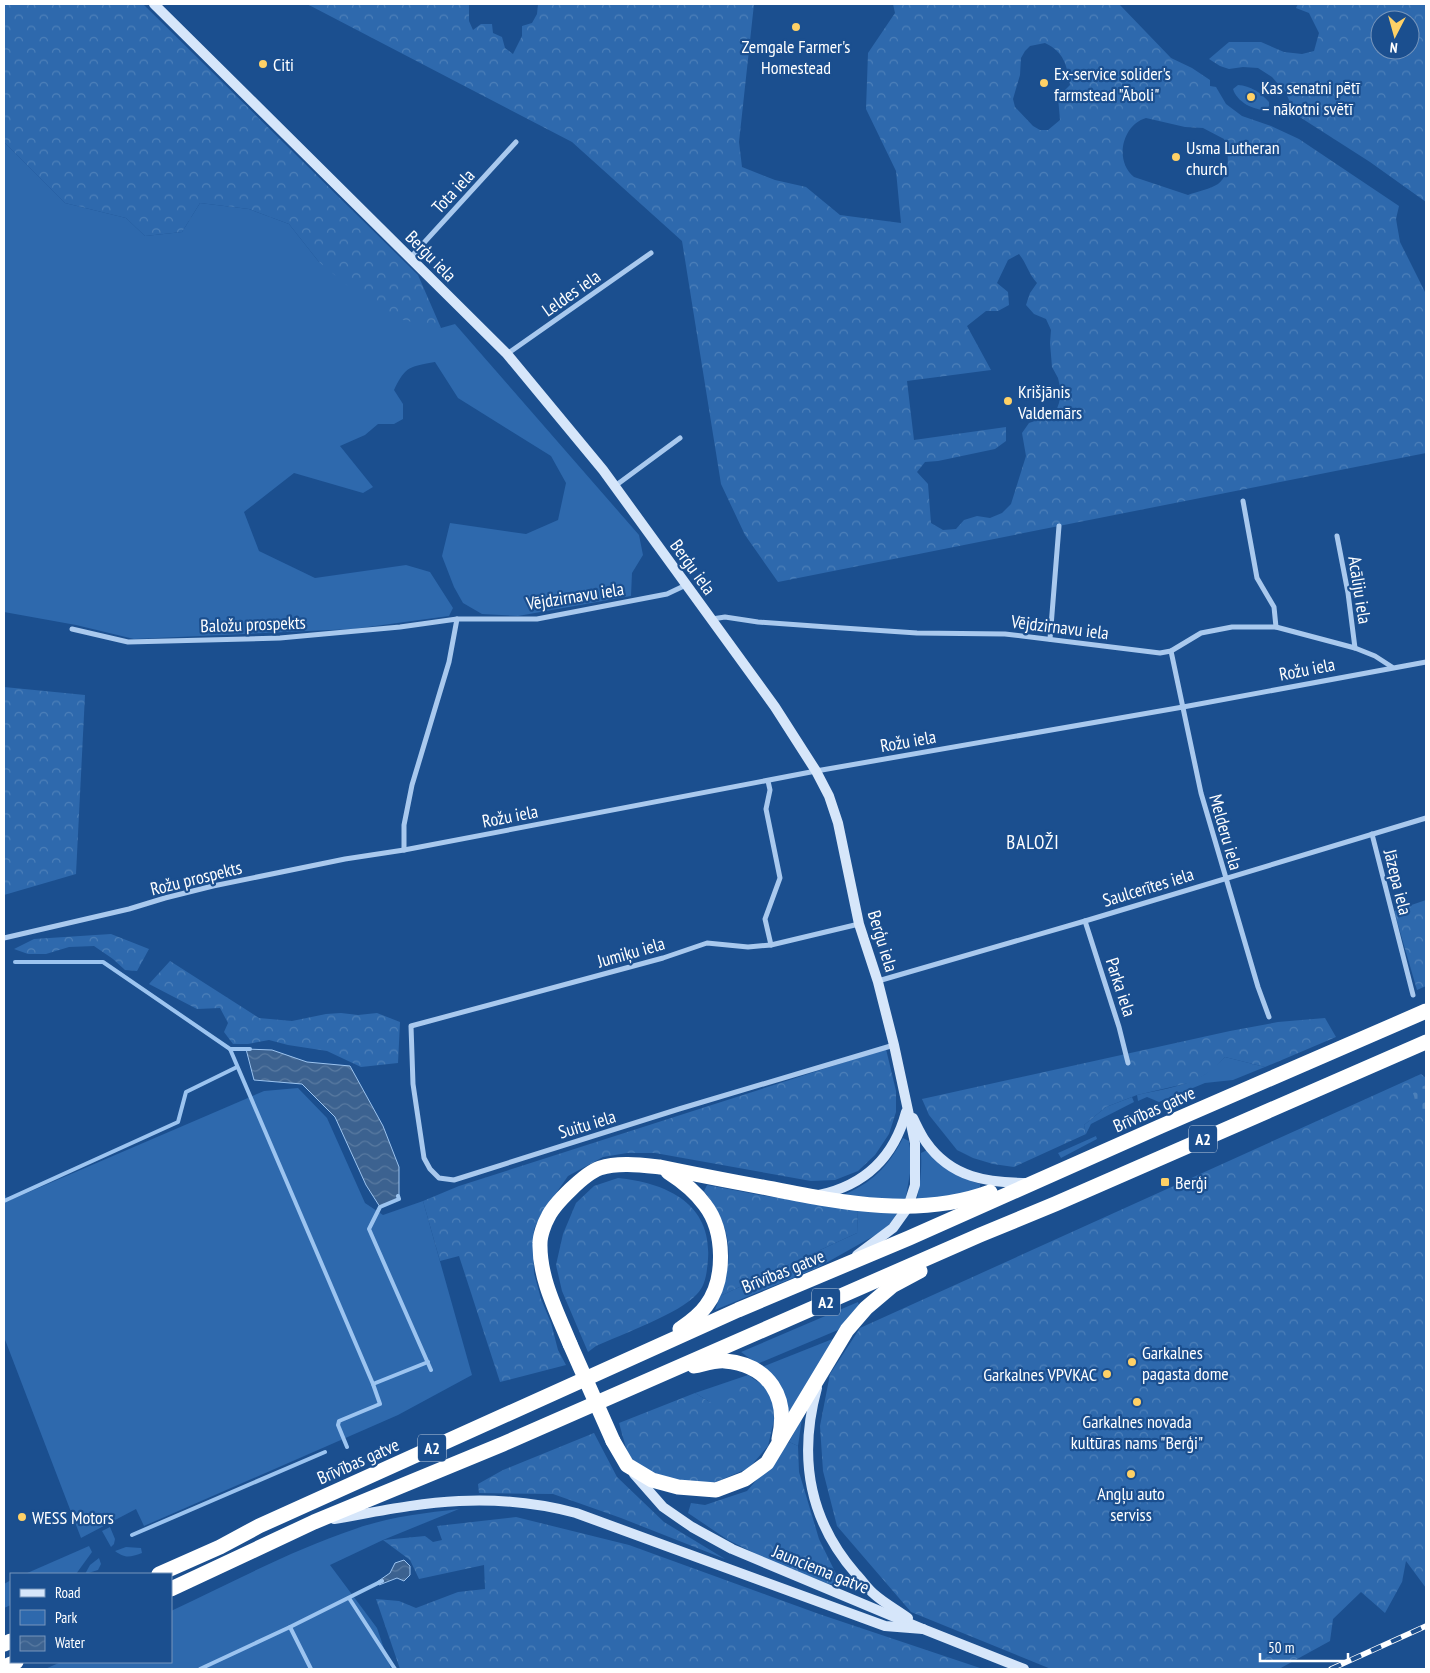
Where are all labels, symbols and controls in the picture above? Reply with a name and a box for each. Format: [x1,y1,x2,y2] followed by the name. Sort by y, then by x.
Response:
[1370,10,1420,60] north arrow
[790,21,802,33] marker: Zemgale Farmer's Homestead
[742,35,850,79] place label: Zemgale Farmer's Homestead
[1389,39,1398,57] text: N
[273,53,294,76] place label: Citi
[257,58,269,70] marker: Citi
[1054,62,1171,106] place label: Ex-service solider's farmstead "Āboli"
[1261,76,1361,120] place label: Kas senatni pētī – nākotni svētī
[1038,77,1050,89] marker: Ex-service solider's farmstead "Āboli"
[1245,91,1257,103] marker: Kas senatni pētī – nākotni svētī
[1186,136,1280,180] place label: Usma Lutheran church
[1170,151,1182,163] marker: Usma Lutheran church
[427,164,479,218] street label: Tota iela
[401,226,461,286] street label: Berģu iela
[537,265,605,321] street label: Leldes iela
[1017,380,1082,424] place label: Krišjānis Valdemārs
[1002,395,1014,407] marker: Krišjānis Valdemārs
[665,535,721,599] street label: Berģu iela
[1343,554,1377,626] street label: Acāliju iela
[524,577,625,615] street label: Vējdzirnavu iela
[1009,609,1110,644] street label: Vējdzirnavu iela
[200,611,306,637] street label: Baložu prospekts
[1277,652,1337,686] street label: Rožu iela
[878,725,938,757] street label: Rožu iela
[1204,792,1248,872] street label: Melderu iela
[480,799,540,833] street label: Rožu iela
[1006,830,1060,854] district label: BALOŽI
[1379,846,1417,917] street label: Jāzepa iela
[148,856,244,900] street label: Rožu prospekts
[1100,862,1196,912] street label: Saulcerītes iela
[863,908,903,974] street label: Berģu iela
[594,931,667,973] street label: Jumiķu iela
[1101,955,1141,1019] street label: Parka iela
[1109,1081,1199,1137] street label: Brīvības gatve
[556,1104,618,1144] street label: Suitu iela
[1189,1126,1217,1152] road number: A2
[1175,1171,1208,1194] place label: Berģi
[1159,1176,1171,1188] marker: Berģi
[738,1244,828,1298] street label: Brīvības gatve
[812,1288,840,1315] road number: A2
[1142,1341,1229,1385] place label: Garkalnes pagasta dome
[1126,1356,1138,1368] marker: Garkalnes pagasta dome
[983,1363,1097,1386] place label: Garkalnes VPVKAC
[1101,1368,1113,1380] marker: Garkalnes VPVKAC
[1131,1396,1143,1408] marker: Garkalnes novada kultūras nams "Berģi"
[1071,1410,1203,1454] place label: Garkalnes novada kultūras nams "Berģi"
[313,1433,403,1489] street label: Brīvības gatve
[418,1435,446,1462] road number: A2
[1125,1468,1137,1480] marker: Angļu auto serviss
[1097,1482,1165,1526] place label: Angļu auto serviss
[32,1506,114,1529] place label: WESS Motors
[16,1511,28,1523] marker: WESS Motors
[768,1539,873,1599] street label: Jaunciema gatve
[10,1573,172,1663] legend
[55,1583,81,1602] text: Road
[55,1608,77,1627] text: Park
[1260,1630,1348,1662] scale bar
[55,1633,86,1652] text: Water
[1268,1638,1294,1657] text: 50 m

